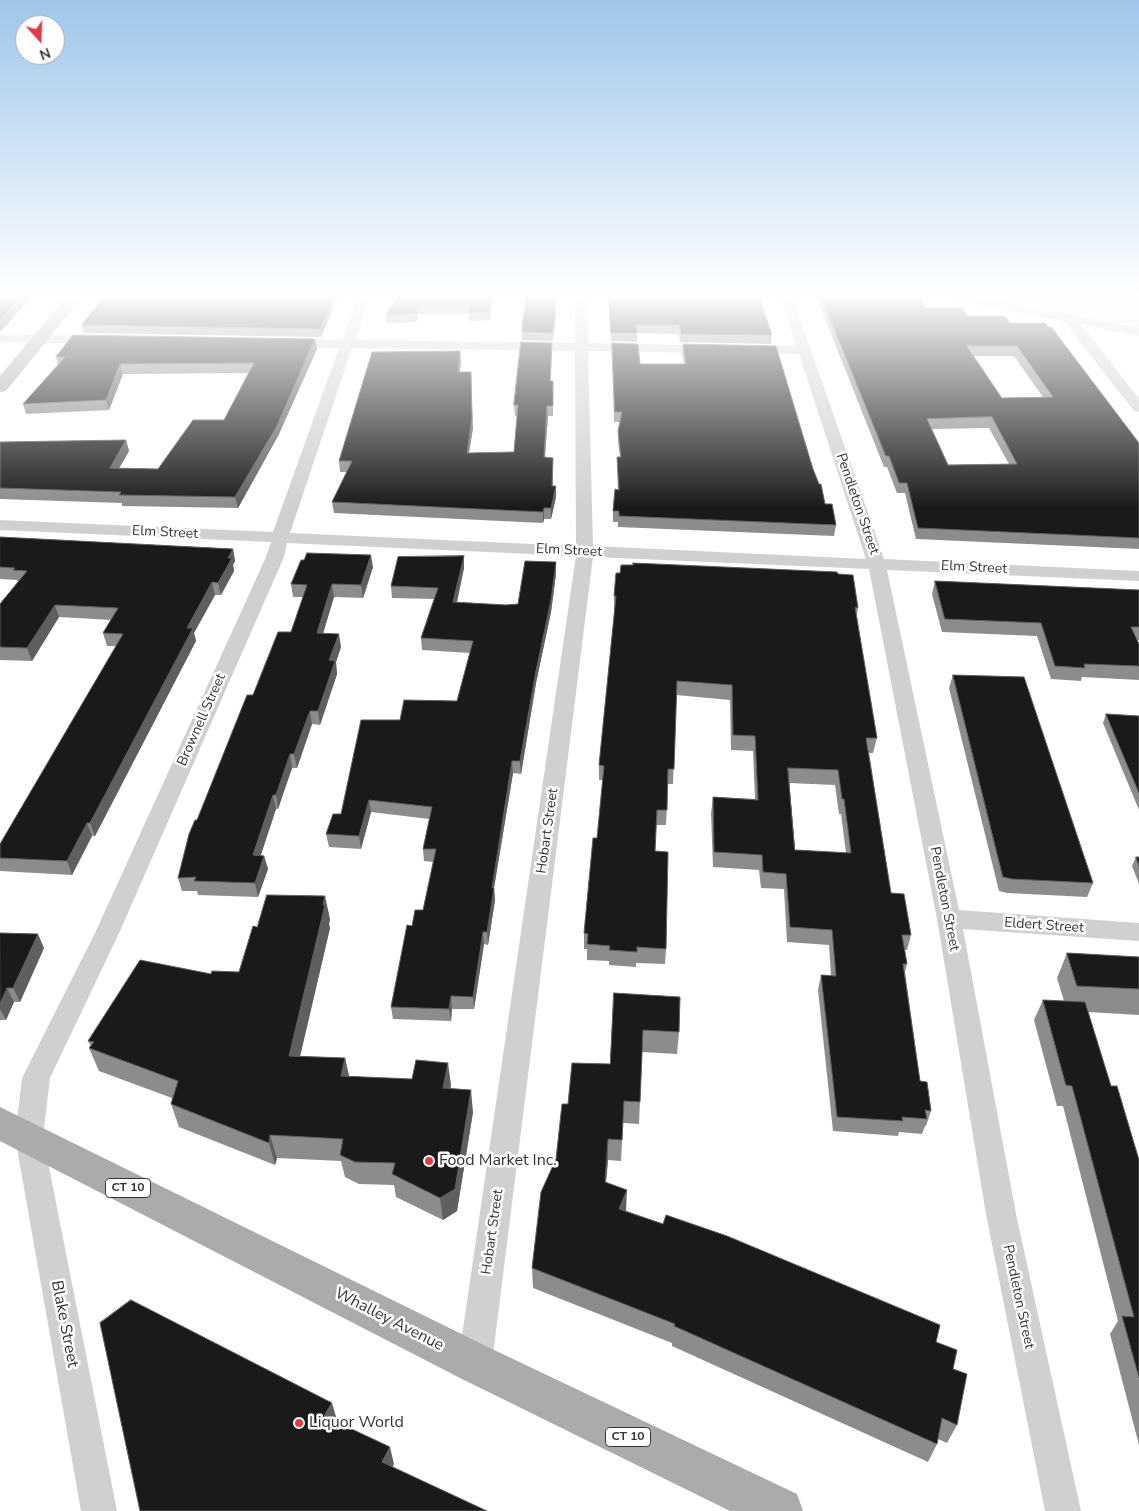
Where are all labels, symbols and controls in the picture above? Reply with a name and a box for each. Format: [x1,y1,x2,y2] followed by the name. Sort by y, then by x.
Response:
[15,15,65,65] north arrow
[37,43,53,64] text: N
[832,451,882,557] street label: Pendleton Street
[132,523,198,543] street label: Elm Street
[536,541,602,561] street label: Elm Street
[941,558,1007,578] street label: Elm Street
[174,671,230,769] street label: Brownell Street
[534,787,562,875] street label: Hobart Street
[926,845,962,953] street label: Pendleton Street
[1004,915,1084,937] street label: Eldert Street
[439,1151,557,1171] place label: Food Market Inc.
[423,1155,435,1167] marker: Food Market Inc.
[106,1178,150,1198] road number: CT 10
[479,1188,507,1276] street label: Hobart Street
[999,1243,1037,1351] street label: Pendleton Street
[46,1279,82,1369] street label: Blake Street
[331,1284,447,1356] street label: Whalley Avenue
[309,1413,404,1433] place label: Liquor World
[293,1417,305,1429] marker: Liquor World
[606,1428,650,1446] road number: CT 10

